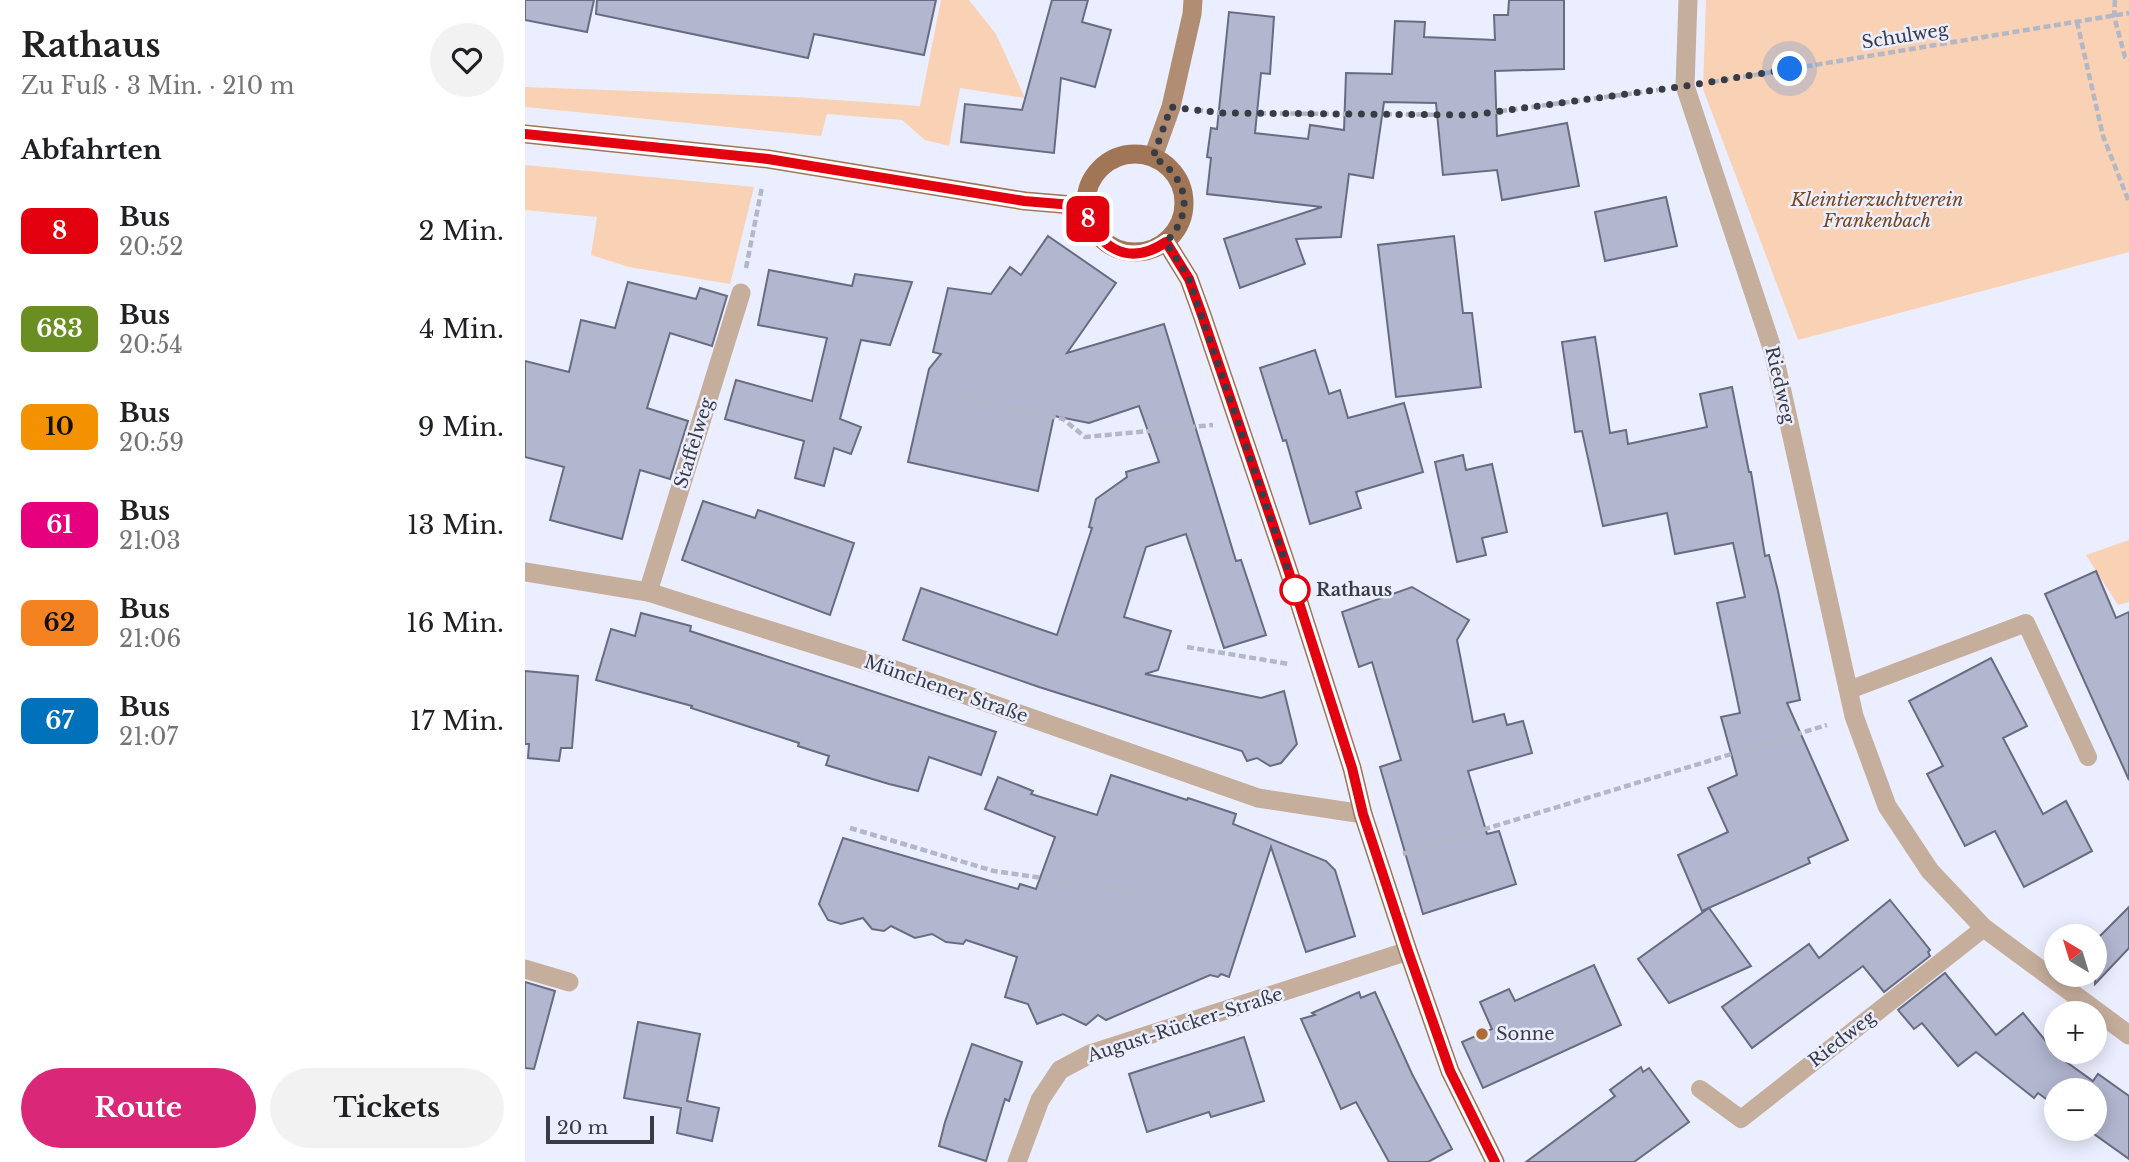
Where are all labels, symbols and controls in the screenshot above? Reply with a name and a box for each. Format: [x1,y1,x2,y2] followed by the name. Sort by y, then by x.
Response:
[1860,18,1950,54] street label: Schulweg
[430,23,504,97] button: heart
[21,25,161,66] text: Rathaus
[1772,51,1807,86] your location
[21,72,294,100] text: Zu Fuß · 3 Min. · 210 m
[21,134,162,166] text: Abfahrten
[1790,189,1963,232] park label: Kleintierzuchtverein Frankenbach
[1065,196,1111,242] line badge: 8
[119,201,170,233] text: Bus
[1080,204,1096,233] text: 8
[419,215,504,247] text: 2 Min.
[52,216,67,245] text: 8
[119,233,183,261] text: 20:52
[119,299,170,331] text: Bus
[419,313,504,345] text: 4 Min.
[36,314,83,343] text: 683
[119,331,183,359] text: 20:54
[1760,344,1800,426] street label: Riedweg
[670,395,718,491] street label: Staffelweg
[119,397,170,429] text: Bus
[418,411,504,443] text: 9 Min.
[45,412,74,441] text: 10
[119,429,184,457] text: 20:59
[119,495,170,527] text: Bus
[407,509,504,541] text: 13 Min.
[46,510,73,539] text: 61
[119,527,181,555] text: 21:03
[1280,575,1310,605] marker: Rathaus
[1316,579,1392,601] place label: Rathaus
[119,593,170,625] text: Bus
[406,607,504,639] text: 16 Min.
[44,608,75,637] text: 62
[119,625,181,653] text: 21:06
[861,651,1031,727] street label: Münchener Straße
[119,691,170,723] text: Bus
[410,705,504,737] text: 17 Min.
[45,706,74,735] text: 67
[119,723,178,751] text: 21:07
[2044,924,2107,987] north arrow
[2044,924,2107,1141] map controls
[1084,983,1285,1067] street label: August-Rücker-Straße
[2044,1001,2107,1064] button: +
[1804,1006,1880,1072] street label: Riedweg
[1496,1023,1555,1045] place label: Sonne
[1474,1026,1490,1042] marker: Sonne
[21,1068,256,1148] button: Route
[270,1068,504,1148] button: Tickets
[2044,1078,2107,1141] button: −
[546,1113,655,1145] scale bar
[557,1116,608,1139] text: 20 m

